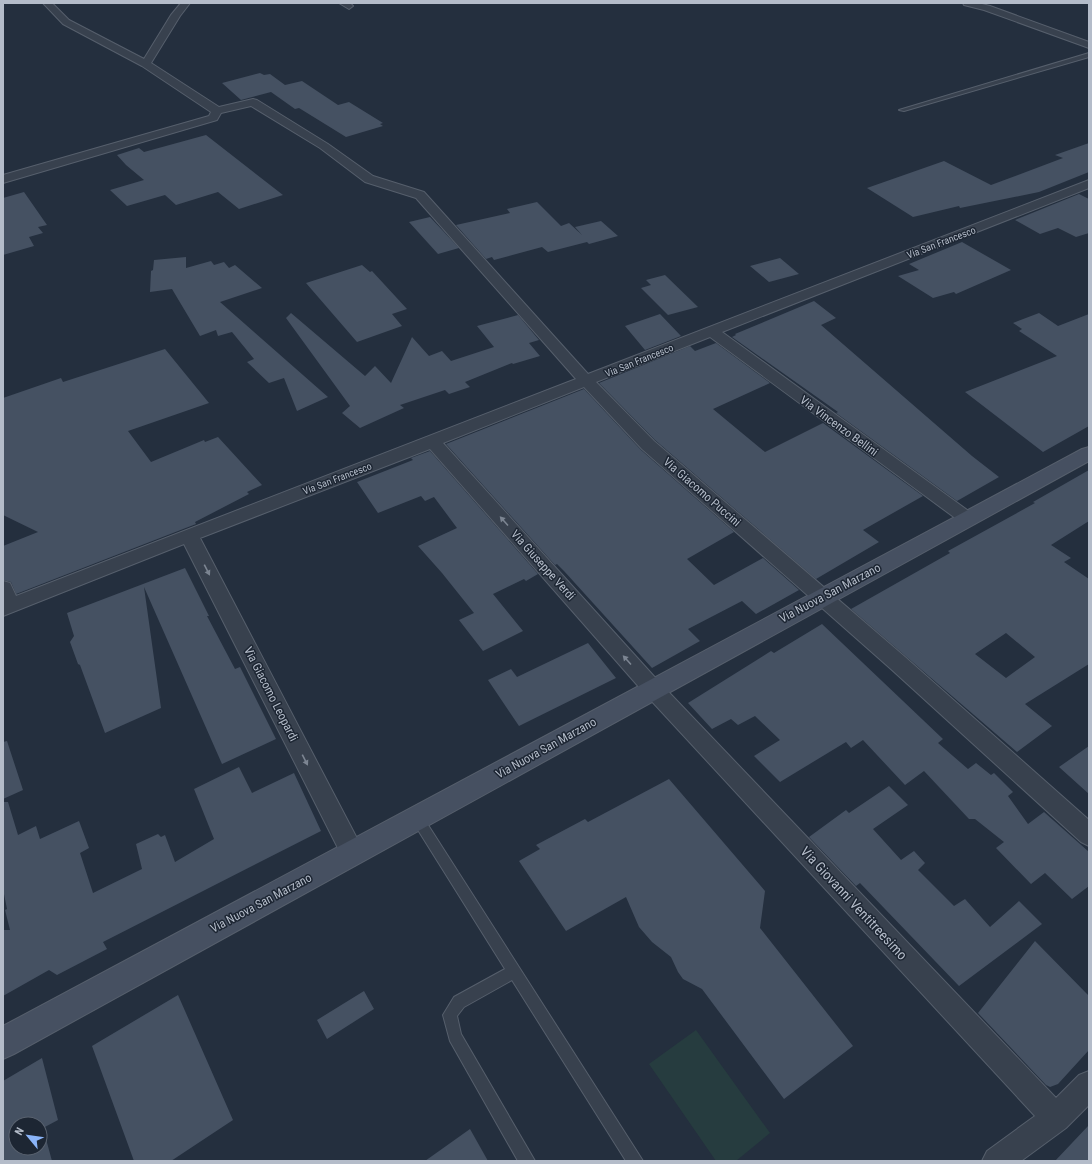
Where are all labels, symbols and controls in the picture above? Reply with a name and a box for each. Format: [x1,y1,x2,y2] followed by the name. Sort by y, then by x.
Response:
[905,224,977,261] street label: Via San Francesco
[603,342,675,379] street label: Via San Francesco
[797,393,881,459] street label: Via Vincenzo Bellini
[660,455,744,529] street label: Via Giacomo Puccini
[301,460,373,497] street label: Via San Francesco
[499,516,508,526] one-way arrow
[508,527,578,603] street label: Via Giuseppe Verdi
[777,560,883,626] street label: Via Nuova San Marzano
[204,564,210,576] one-way arrow
[241,644,301,744] street label: Via Giacomo Leopardi
[623,655,632,665] one-way arrow
[493,715,599,781] street label: Via Nuova San Marzano
[302,754,308,766] one-way arrow
[797,843,911,963] street label: Via Giovanni Ventitreesimo
[208,870,314,936] street label: Via Nuova San Marzano
[8,1116,48,1156] north arrow
[12,1125,27,1137] text: N

